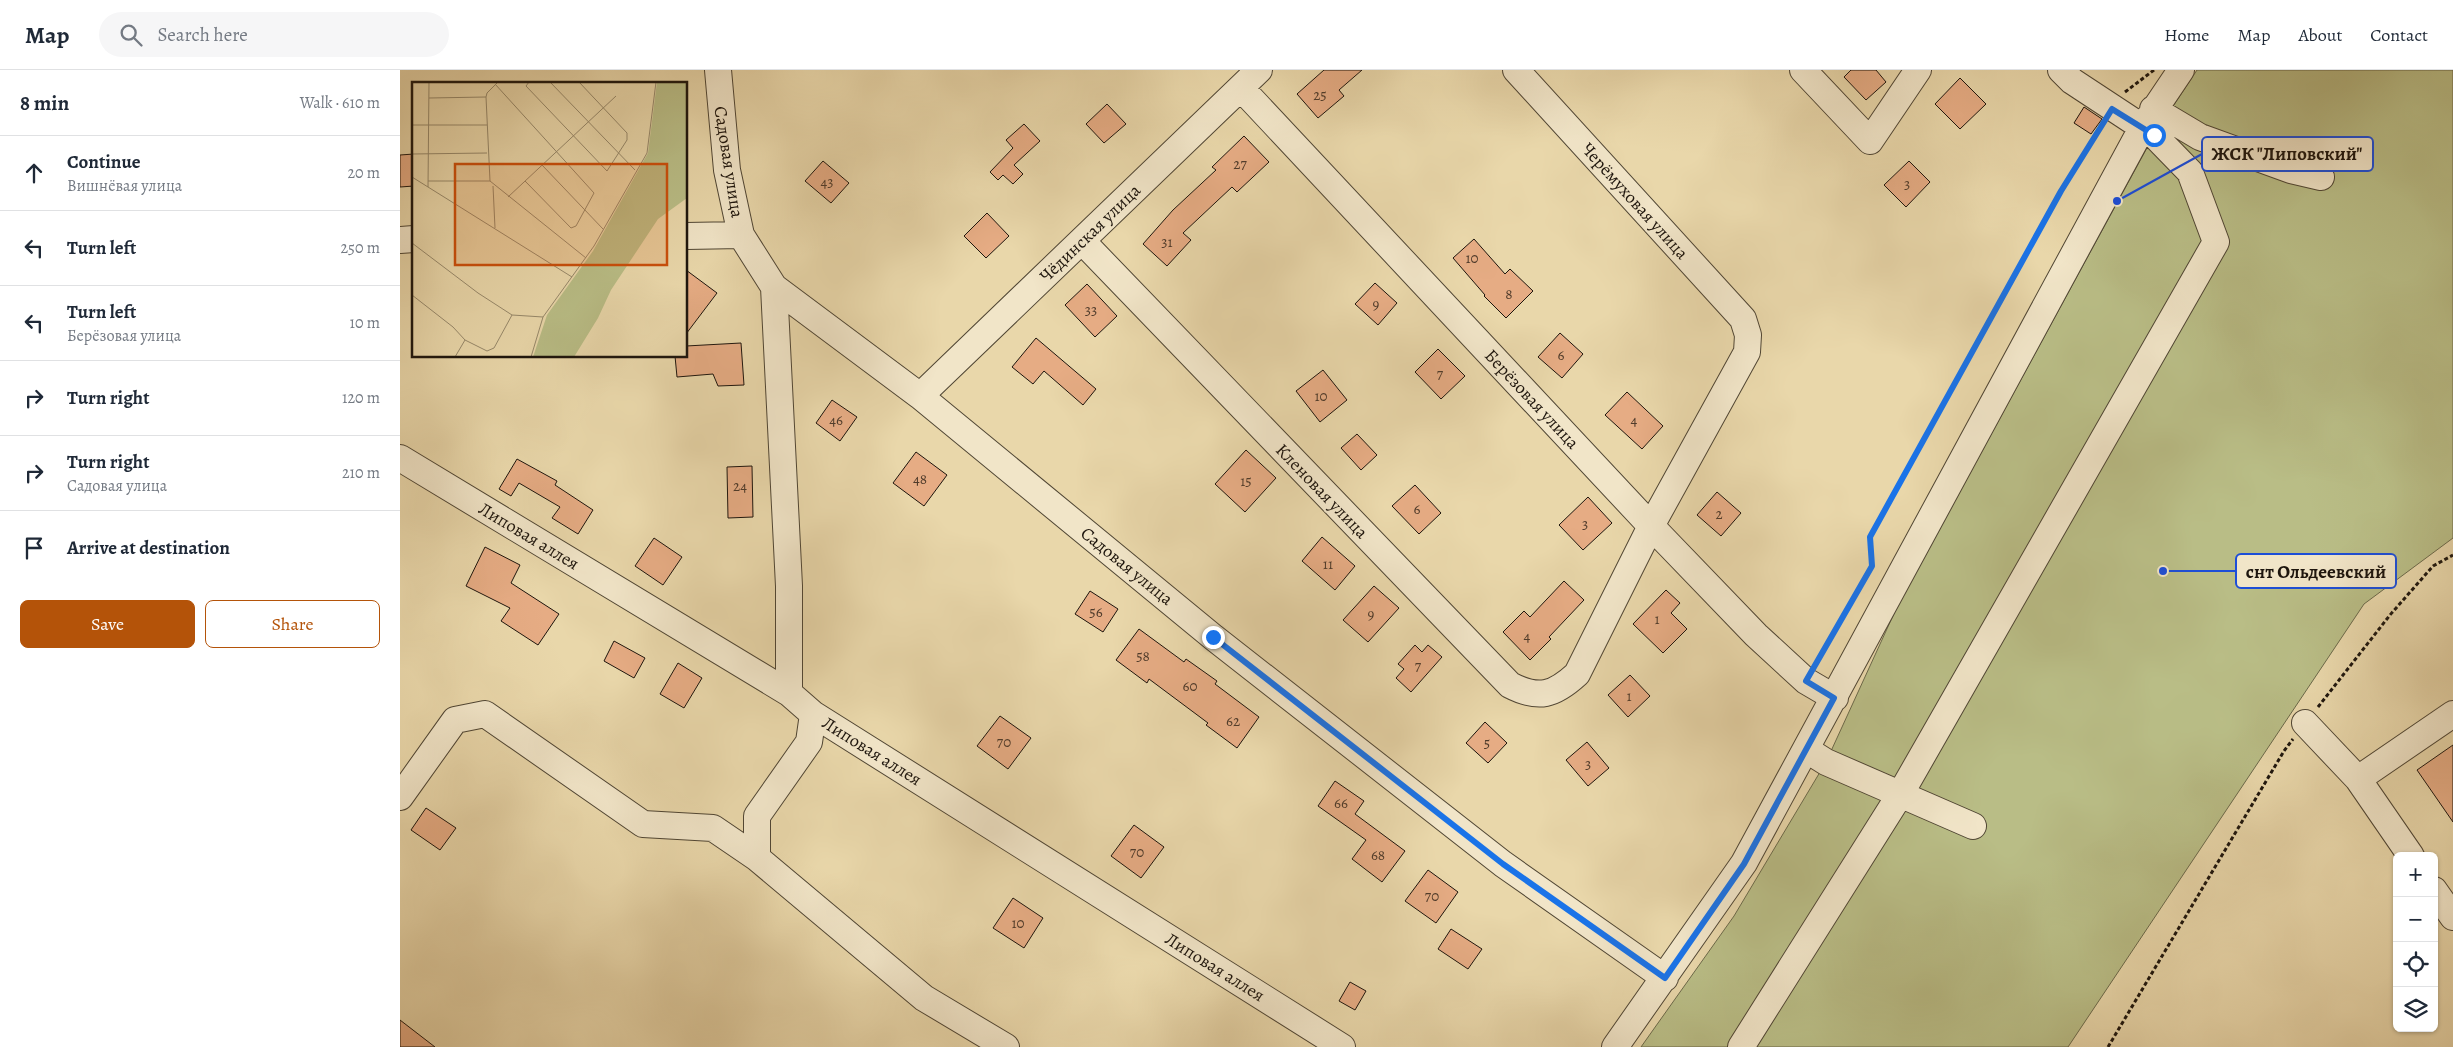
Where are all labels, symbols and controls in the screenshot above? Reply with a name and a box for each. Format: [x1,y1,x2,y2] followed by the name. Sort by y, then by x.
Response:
[99,12,449,57] search box
[25,19,69,51] text: Map
[117,21,145,49] icon: search
[157,22,248,48] text: Search here
[2164,23,2209,47] text: Home
[2237,23,2270,47] text: Map
[2298,23,2342,47] text: About
[2370,23,2428,47] text: Contact
[412,82,688,358] inset map
[1313,85,1327,105] house number: 25
[20,89,69,117] text: 8 min
[300,92,380,114] text: Walk · 610 m
[708,105,750,220] street label: Садовая улица
[2143,124,2166,147] route start
[2202,137,2373,171] callout: ЖСК "Липовский"
[1576,138,1694,265] street label: Черёмуховая улица
[2212,141,2362,167] text: ЖСК "Липовский"
[67,149,141,175] text: Continue
[1233,154,1247,174] house number: 27
[20,159,48,187] icon: ahead
[347,162,380,184] text: 20 m
[820,172,834,192] house number: 43
[1904,174,1910,194] house number: 3
[67,175,182,197] text: Вишнёвая улица
[1034,178,1146,287] street label: Чёдинская улица
[1161,232,1173,252] house number: 31
[20,234,48,262] icon: left
[67,235,136,261] text: Turn left
[341,237,380,259] text: 250 m
[1465,248,1479,268] house number: 10
[1505,284,1513,304] house number: 8
[1373,294,1380,314] house number: 9
[67,299,136,325] text: Turn left
[1085,300,1097,320] house number: 33
[20,309,48,337] icon: left
[350,312,380,334] text: 10 m
[67,325,181,347] text: Берёзовая улица
[1479,344,1585,455] street label: Берёзовая улица
[1558,345,1565,365] house number: 6
[1437,364,1444,384] house number: 7
[20,384,48,412] icon: right
[67,385,149,411] text: Turn right
[1314,386,1328,406] house number: 10
[342,387,380,409] text: 120 m
[829,410,843,430] house number: 46
[1631,410,1638,430] house number: 4
[1271,438,1374,544] street label: Кленовая улица
[67,449,149,475] text: Turn right
[20,459,48,487] icon: right
[342,462,380,484] text: 210 m
[913,469,927,489] house number: 48
[1240,471,1252,491] house number: 15
[67,475,167,497] text: Садовая улица
[733,476,747,496] house number: 24
[474,497,584,575] street label: Липовая аллея
[1414,499,1421,519] house number: 6
[1715,504,1723,524] house number: 2
[1582,514,1588,534] house number: 3
[1076,521,1179,611] street label: Садовая улица
[20,534,48,562] icon: arrive
[67,535,230,561] text: Arrive at destination
[1323,554,1333,574] house number: 11
[2236,554,2396,588] callout: снт Ольдеевский
[2246,559,2386,585] text: снт Ольдеевский
[20,600,195,648] button: Save
[205,600,380,648] button: Share
[1089,602,1103,622] house number: 56
[1368,604,1375,624] house number: 9
[1654,609,1660,629] house number: 1
[1202,626,1225,649] route end
[1524,626,1531,646] house number: 4
[1136,646,1150,666] house number: 58
[1415,656,1422,676] house number: 7
[1183,676,1197,696] house number: 60
[1626,686,1632,706] house number: 1
[818,711,926,791] street label: Липовая аллея
[1226,711,1240,731] house number: 62
[997,732,1011,752] house number: 70
[1484,733,1490,753] house number: 5
[1585,754,1591,774] house number: 3
[1334,793,1348,813] house number: 66
[1130,842,1144,862] house number: 70
[1371,845,1385,865] house number: 68
[2393,852,2438,1032] map controls
[2393,852,2438,897] button: +
[1425,886,1439,906] house number: 70
[2393,897,2438,942] button: −
[1011,913,1025,933] house number: 10
[1161,927,1269,1007] street label: Липовая аллея
[2393,942,2438,987] button: locate
[2393,987,2438,1032] button: layers

